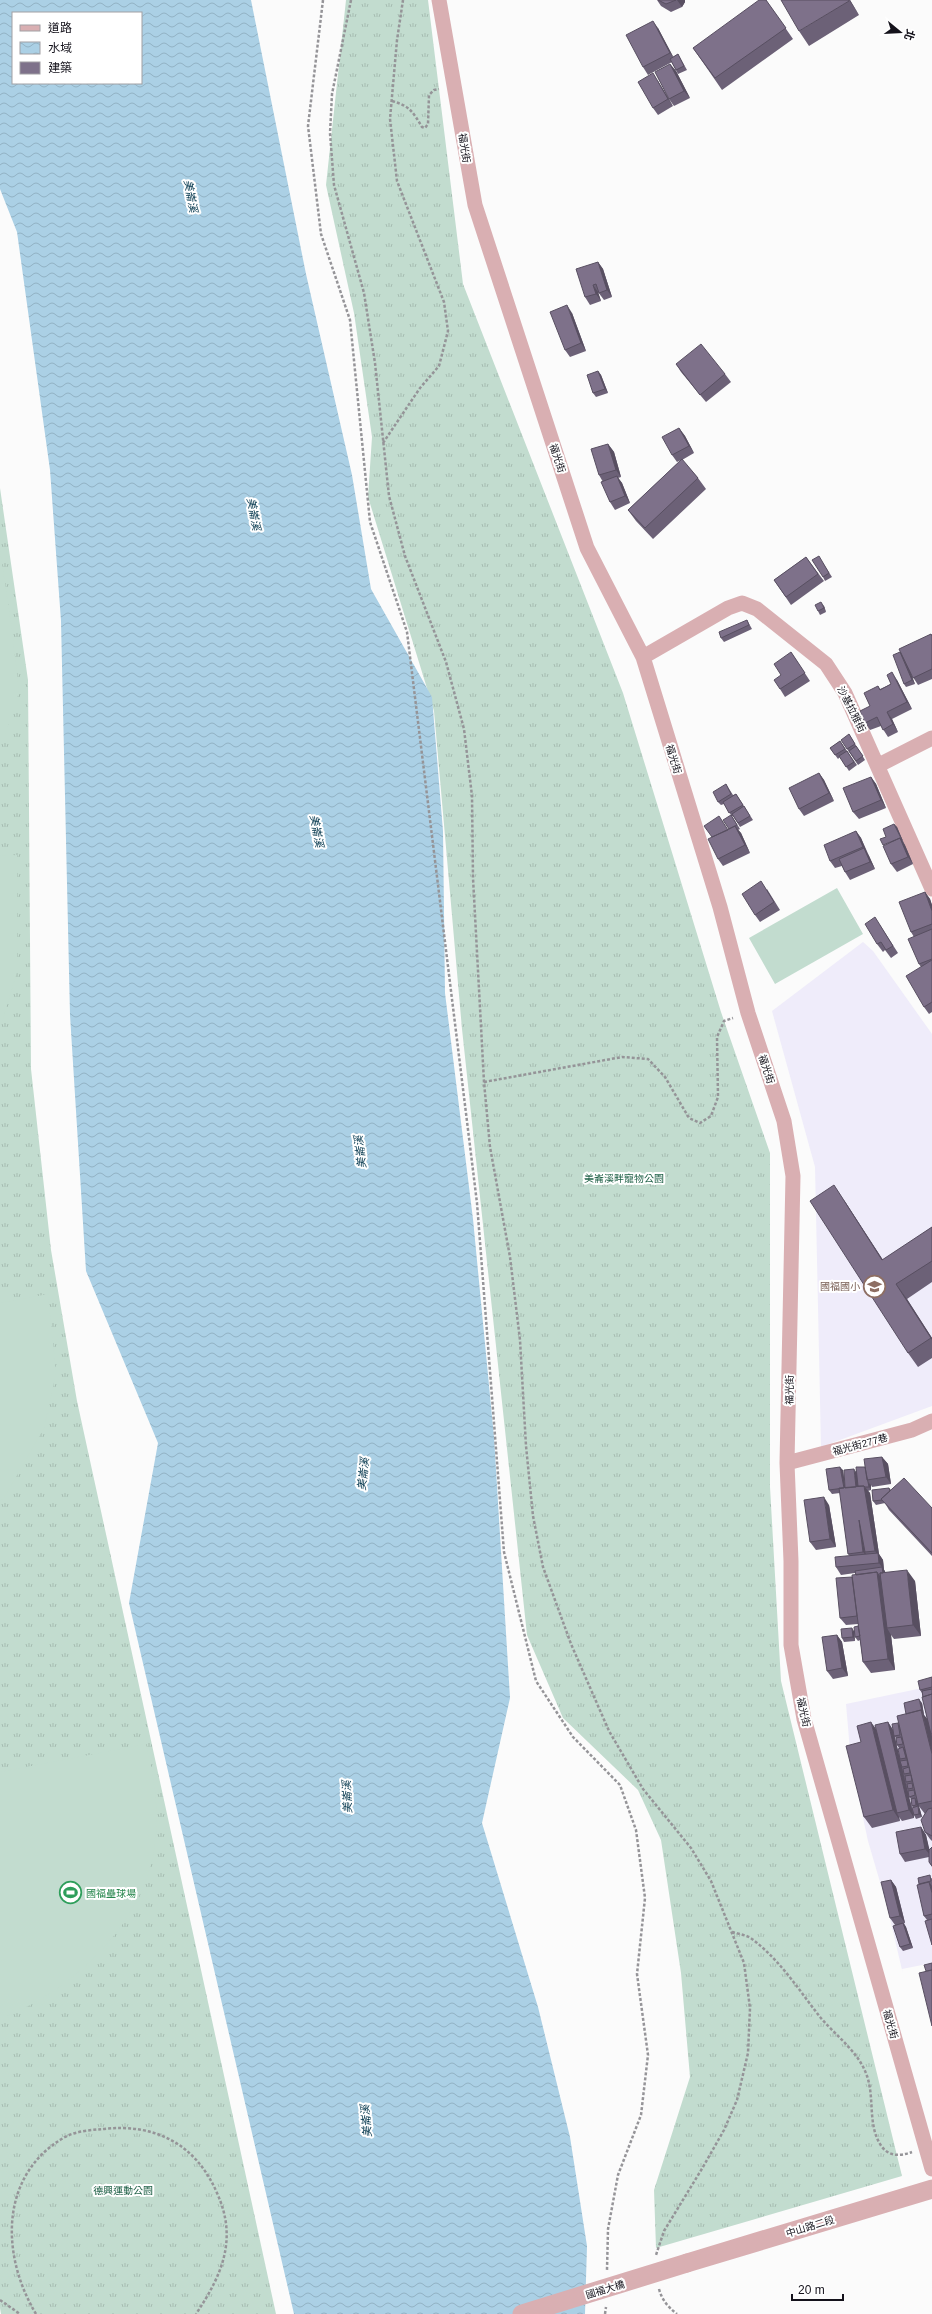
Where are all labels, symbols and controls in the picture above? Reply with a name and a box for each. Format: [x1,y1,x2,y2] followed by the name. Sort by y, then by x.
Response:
[12,12,142,84] legend
[880,12,920,52] north arrow
[48,21,72,35] text: 道路
[902,28,917,42] text: 北
[48,41,72,55] text: 水域
[48,61,72,75] text: 建築
[457,132,472,164] street label: 福光街
[182,179,200,215] water label: 美崙溪
[548,442,567,474] street label: 福光街
[245,497,263,533] water label: 美崙溪
[835,684,868,734] street label: 沙基拉雅街
[664,743,683,775] street label: 福光街
[308,814,326,850] water label: 美崙溪
[757,1053,776,1085] street label: 福光街
[352,1133,368,1169] water label: 美崙溪
[584,1173,664,1184] park label: 美崙溪畔寵物公園
[862,1273,888,1299] school or university icon: 國福國小
[820,1281,860,1292] place label: 國福國小
[784,1375,795,1405] street label: 福光街
[831,1432,889,1457] street label: 福光街277巷
[355,1455,371,1491] water label: 美崙溪
[795,1696,812,1728] street label: 福光街
[340,1778,354,1814] water label: 美崙溪
[57,1880,83,1906] sports icon: 國福壘球場
[86,1888,136,1899] place label: 國福壘球場
[881,2008,900,2040] street label: 福光街
[358,2102,373,2138] water label: 美崙溪
[93,2185,153,2196] park label: 德興運動公園
[785,2214,836,2239] street label: 中山路二段
[792,2276,843,2302] scale bar
[584,2278,626,2301] street label: 國福大橋
[798,2283,825,2297] text: 20 m

